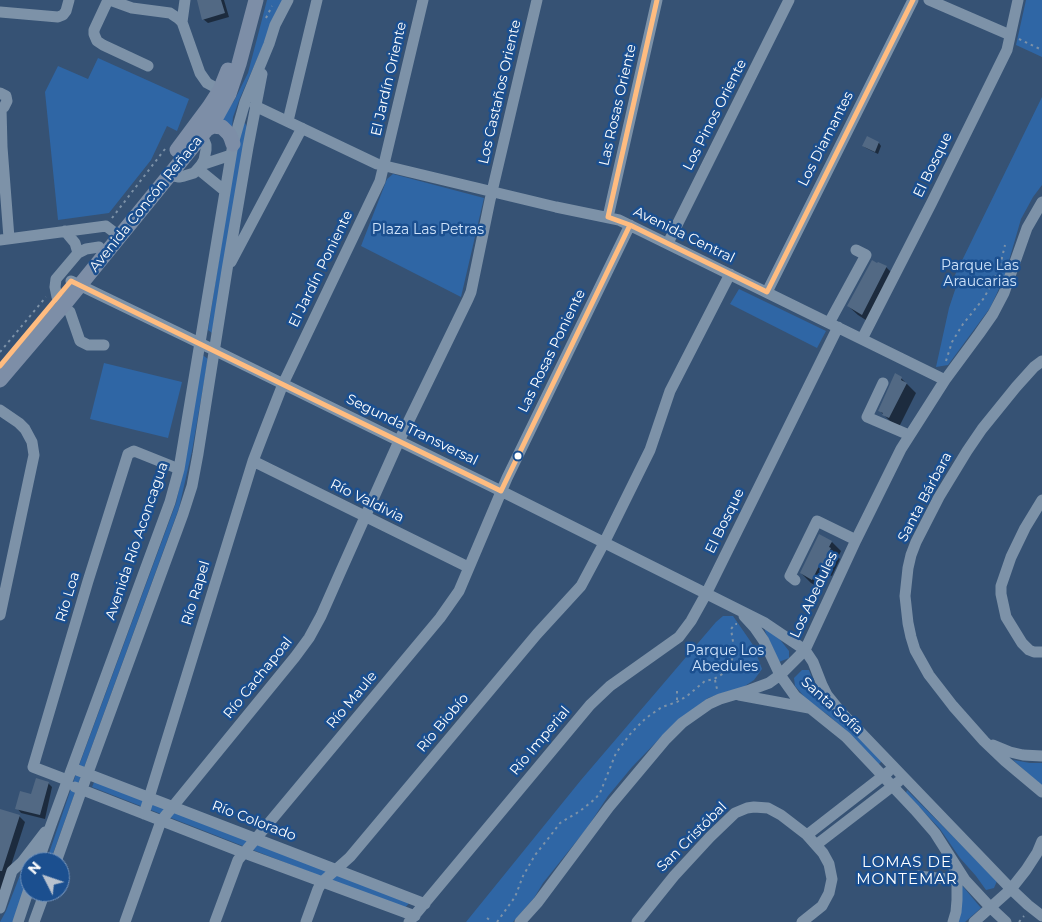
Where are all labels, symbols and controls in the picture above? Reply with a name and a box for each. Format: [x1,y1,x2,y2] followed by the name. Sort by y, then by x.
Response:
[475,18,525,166] street label: Los Castaños Oriente
[368,20,410,138] street label: El Jardín Oriente
[596,43,640,167] street label: Las Rosas Oriente
[680,56,750,174] street label: Los Pinos Oriente
[795,89,857,189] street label: Los Diamantes
[910,130,956,200] street label: El Bosque
[86,133,206,275] street label: Avenida Concón Reñaca
[631,203,737,267] street label: Avenida Central
[285,208,357,330] street label: El Jardín Poniente
[372,222,484,238] park label: Plaza Las Petras
[941,258,1019,290] park label: Parque Las Araucarias
[515,287,589,415] street label: Las Rosas Poniente
[343,391,481,469] street label: Segunda Transversal
[894,449,956,545] street label: Santa Bárbara
[513,451,523,461] unlabelled marker
[102,460,172,622] street label: Avenida Río Aconcagua
[327,476,407,526] street label: Río Valdivia
[702,486,748,556] street label: El Bosque
[787,549,841,641] street label: Los Abedules
[178,559,214,627] street label: Río Rapel
[52,570,84,624] street label: Río Loa
[220,634,296,722] street label: Río Cachapoal
[686,643,764,676] park label: Parque Los Abedules
[323,668,381,732] street label: Río Maule
[797,674,867,738] street label: Santa Sofía
[414,690,472,756] street label: Río Biobío
[506,703,574,779] street label: Río Imperial
[210,797,298,845] street label: Río Colorado
[654,799,730,875] street label: San Cristóbal
[20,852,70,902] north arrow
[855,854,959,889] district label: LOMAS DE MONTEMAR
[24,858,45,878] text: N

